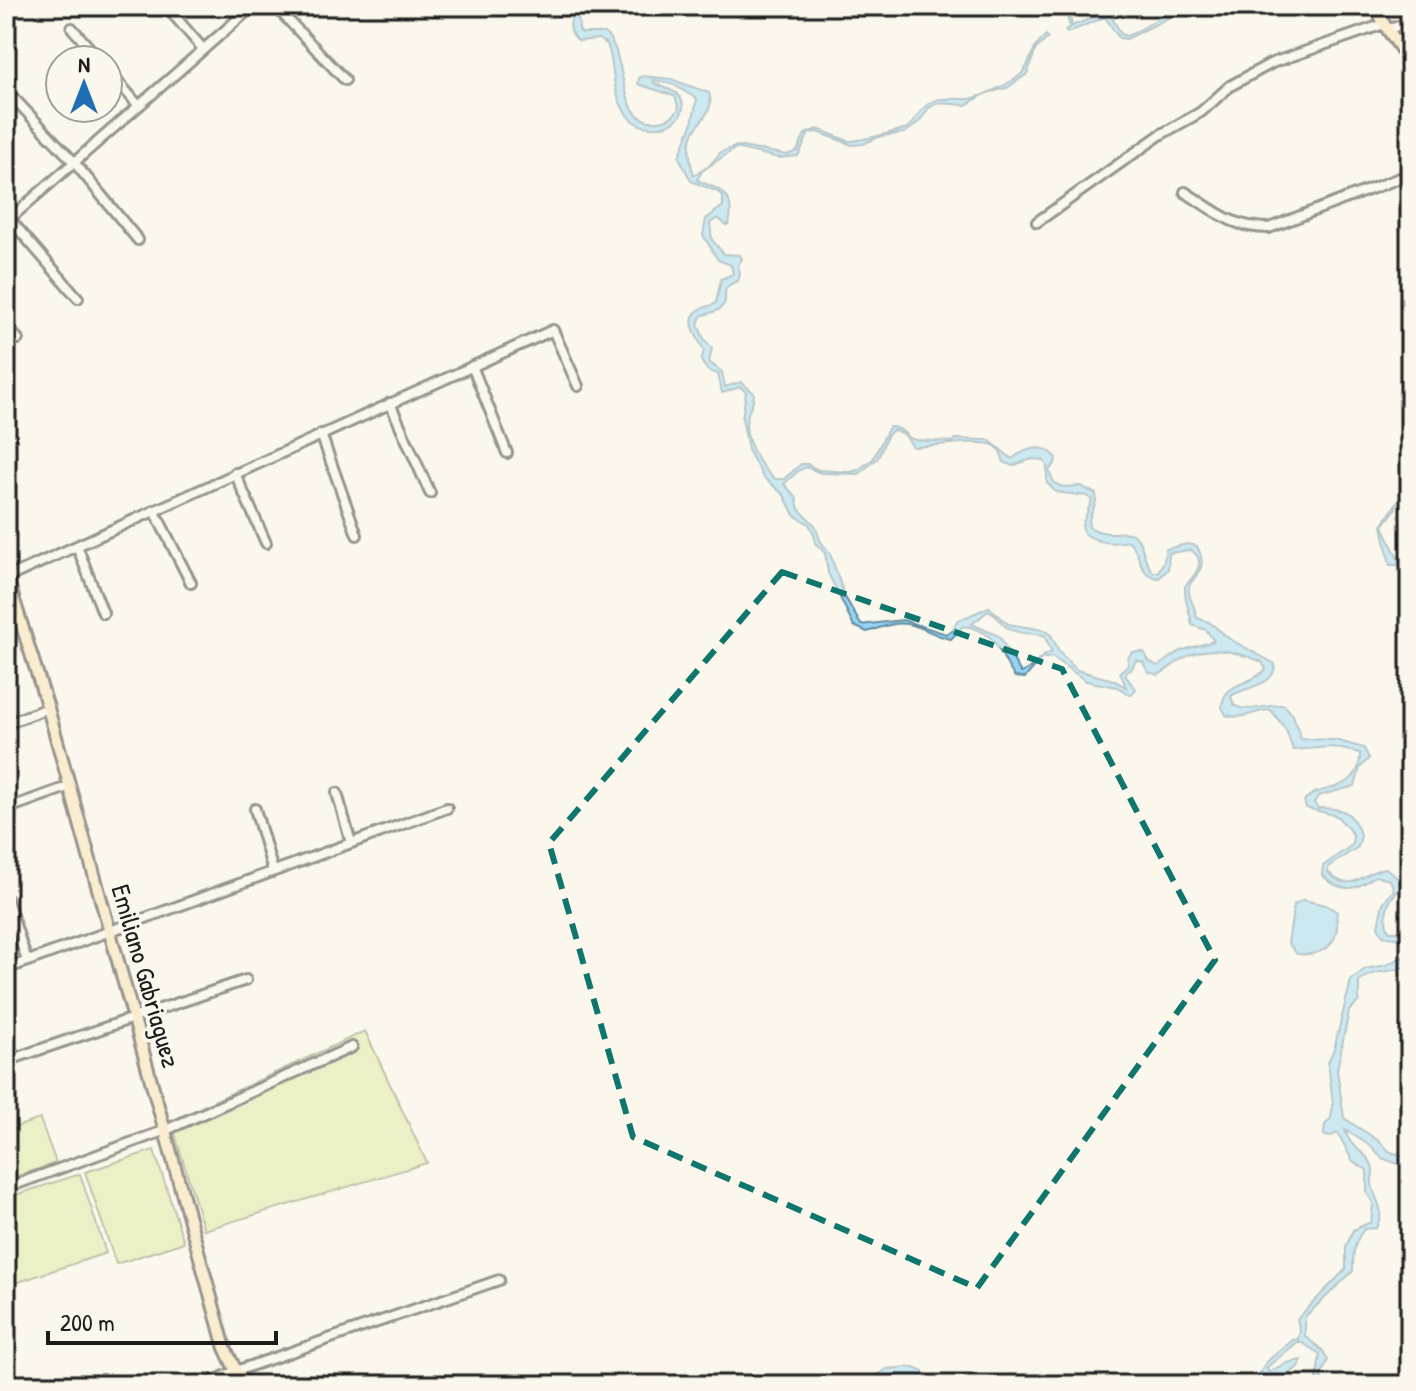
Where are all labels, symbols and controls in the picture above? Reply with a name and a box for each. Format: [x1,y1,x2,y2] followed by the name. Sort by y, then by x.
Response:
[44,44,124,124] north arrow
[78,49,90,79] text: N
[104,880,189,1072] street label: Emiliano Gabriaguez
[48,1295,276,1345] scale bar
[60,1306,115,1338] text: 200 m

